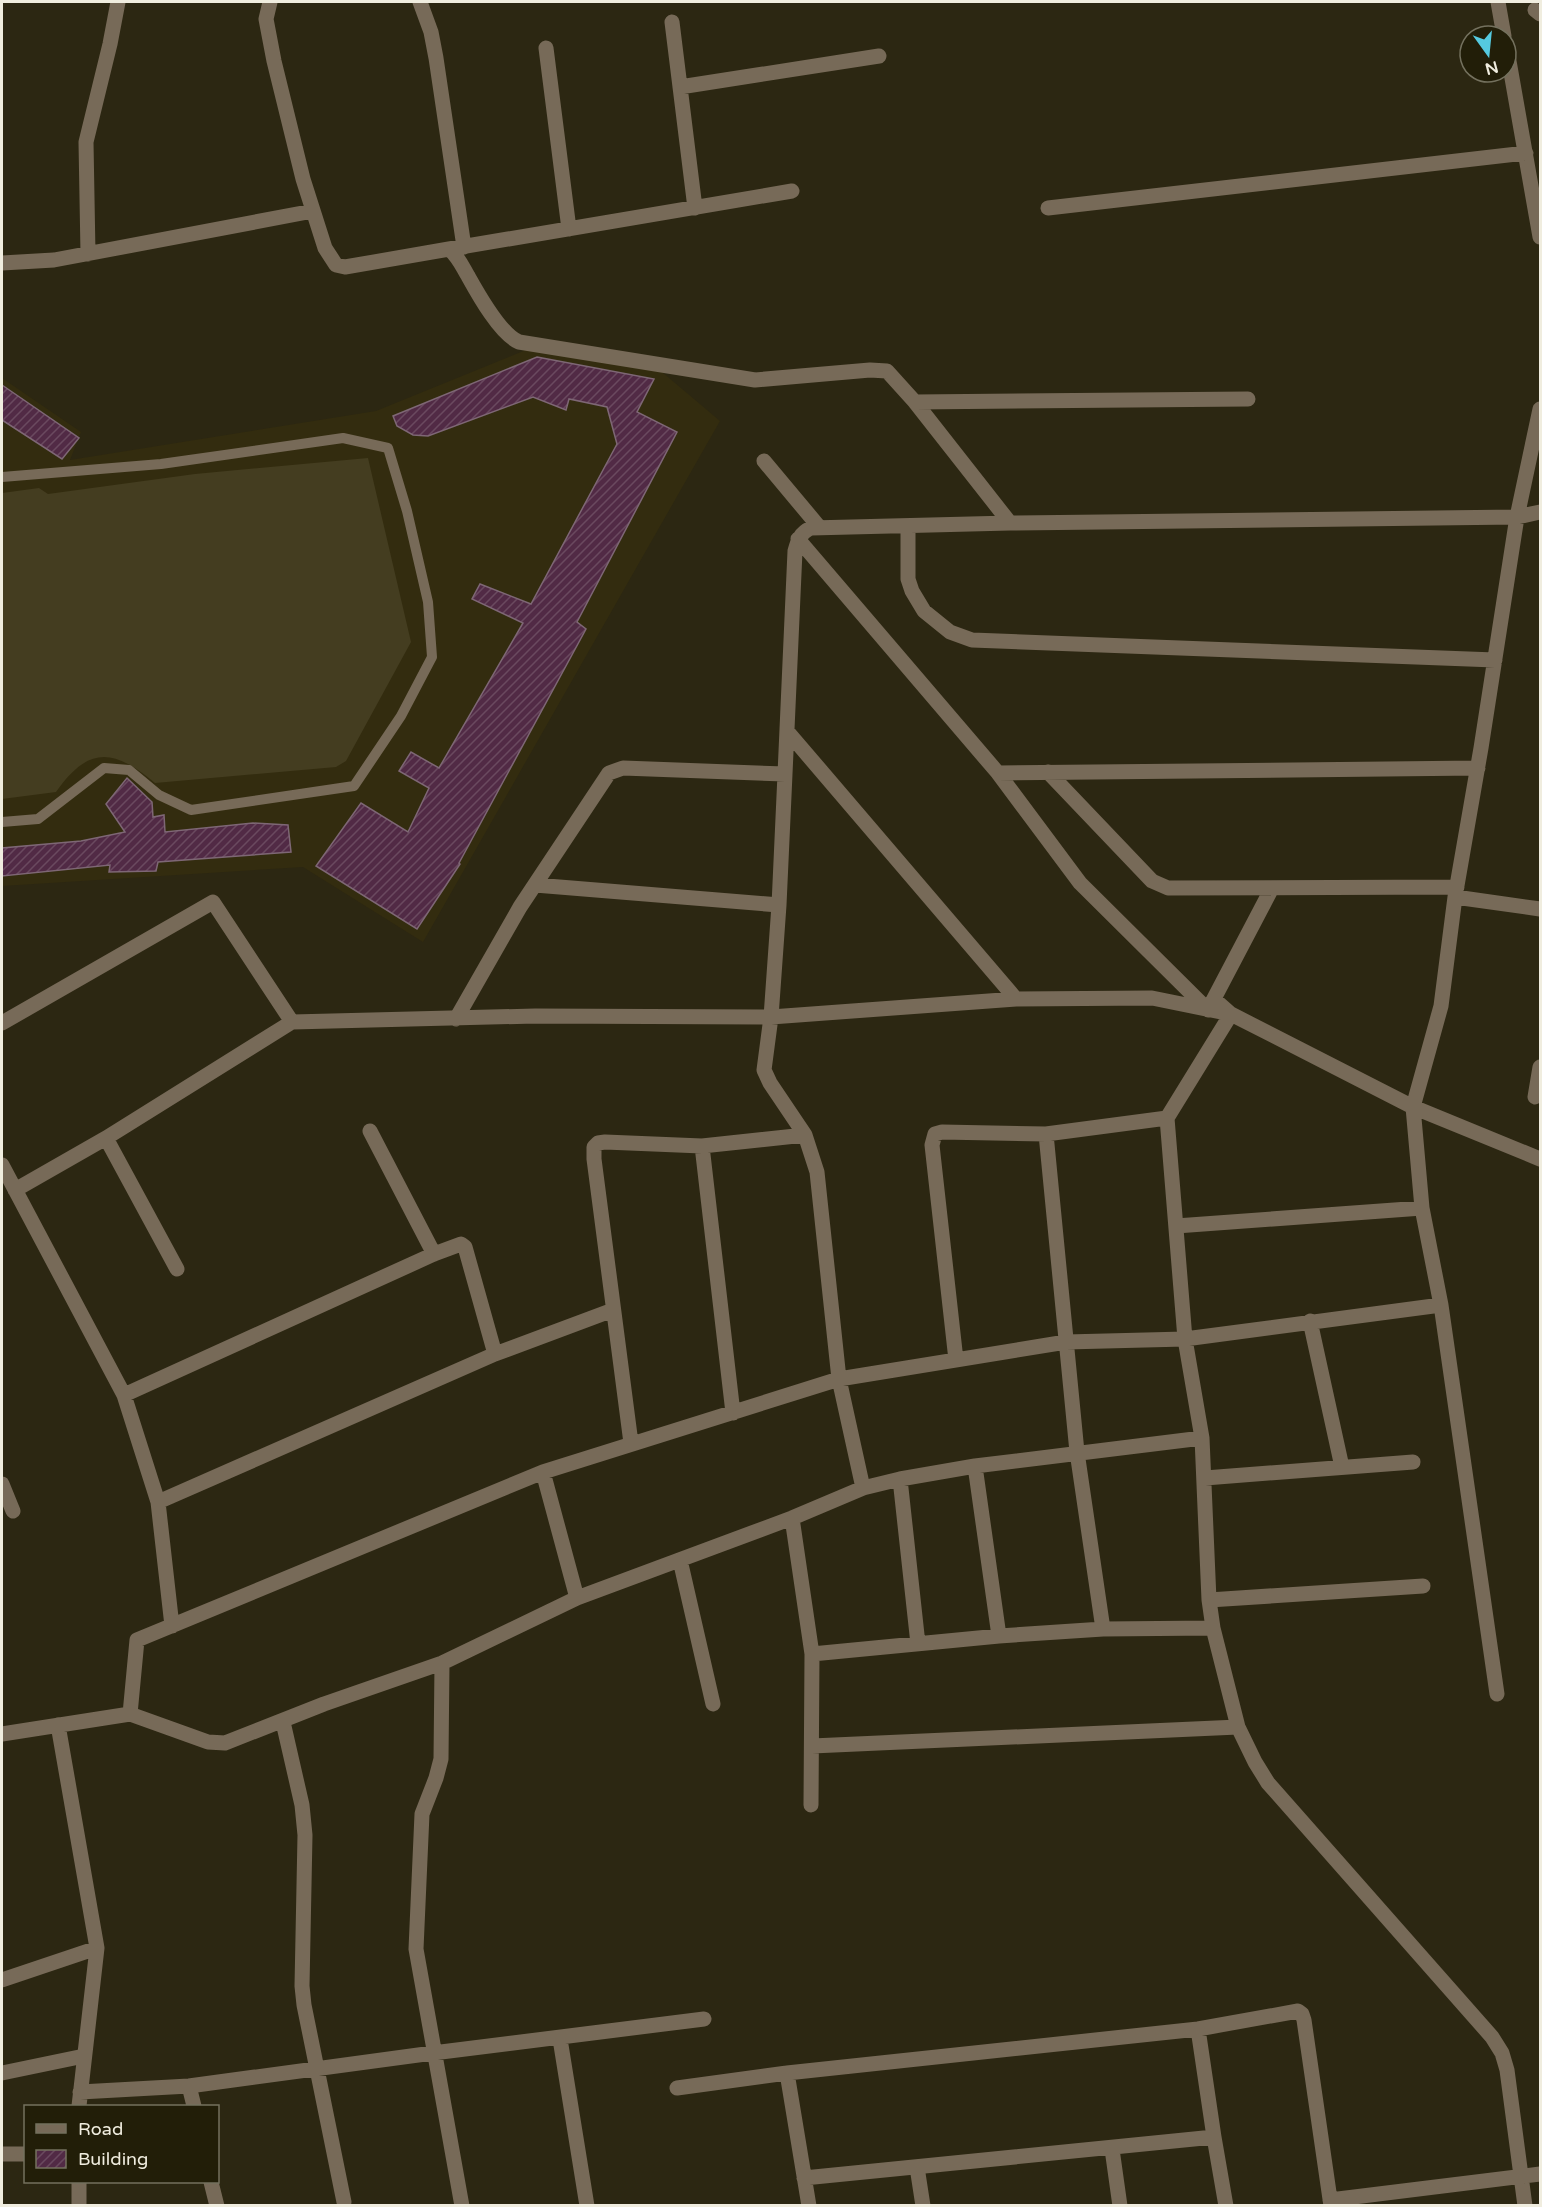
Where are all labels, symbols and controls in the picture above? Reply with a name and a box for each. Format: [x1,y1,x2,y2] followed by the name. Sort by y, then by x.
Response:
[1458,24,1518,84] north arrow
[1483,56,1500,79] text: N
[24,2105,219,2183] legend
[78,2118,123,2140] text: Road
[78,2148,148,2170] text: Building

